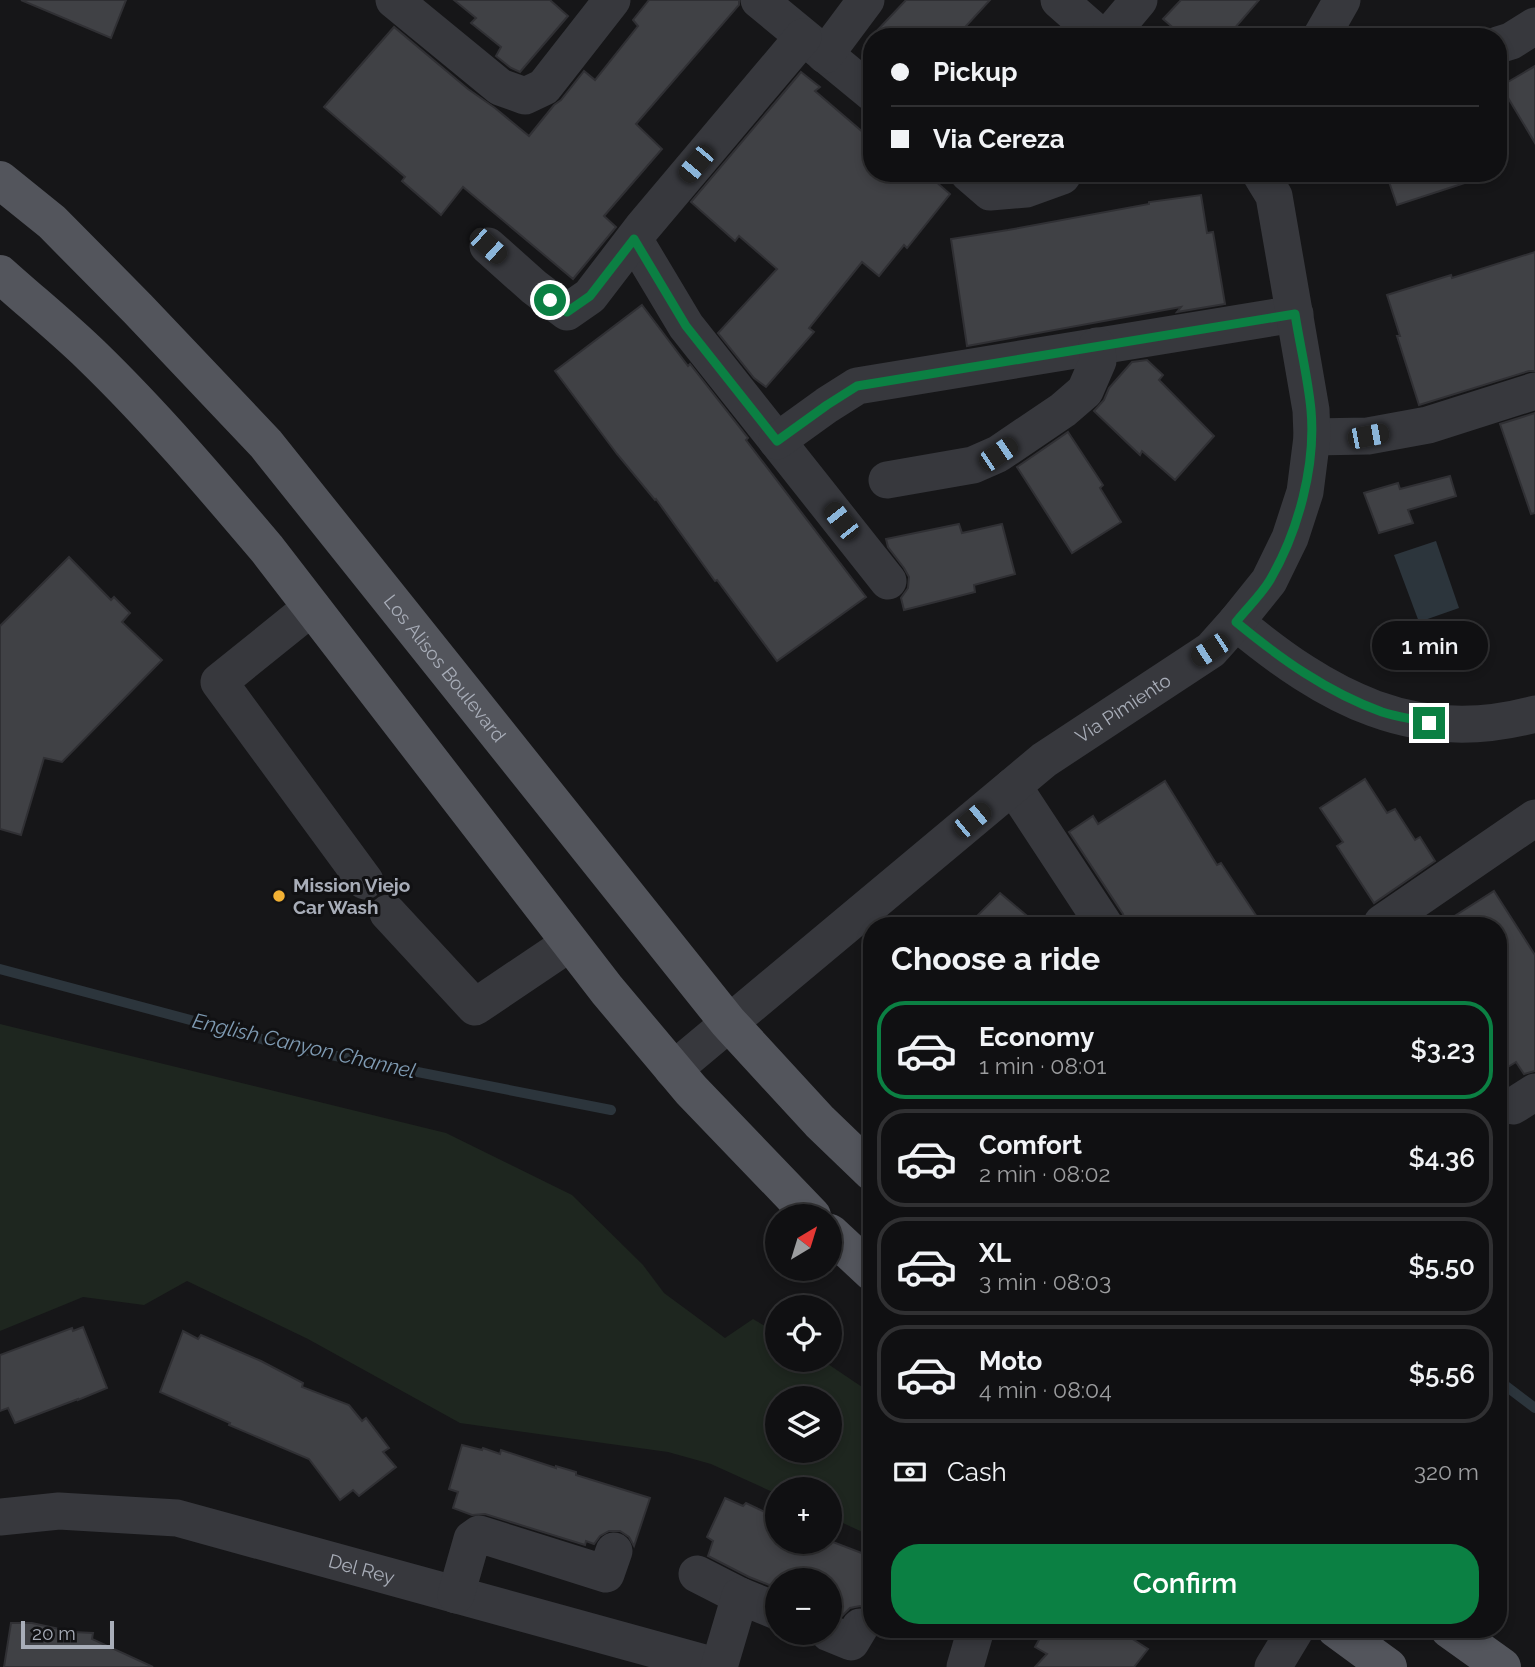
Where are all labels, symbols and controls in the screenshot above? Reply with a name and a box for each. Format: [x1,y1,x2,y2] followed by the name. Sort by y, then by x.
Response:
[933,57,1018,87] text: Pickup
[933,124,1065,154] text: Via Cereza
[675,141,718,187] car
[466,224,511,268] car
[534,284,566,316] route start
[1346,422,1391,450] car
[975,434,1022,474] car
[820,498,863,544] car
[380,590,511,746] street label: Los Alisos Boulevard
[1371,622,1487,670] callout: 1 min
[1187,630,1234,670] car
[1401,632,1459,659] text: 1 min
[1071,669,1175,747] street label: Via Pimiento
[1413,707,1445,739] route end
[950,798,995,842] car
[293,874,410,918] place label: Mission Viejo Car Wash
[271,888,287,904] marker: Mission Viejo Car Wash
[891,940,1100,977] text: Choose a ride
[190,1008,418,1083] water label: English Canyon Channel
[895,1019,958,1082] icon: car
[979,1022,1094,1052] text: Economy
[1410,1035,1475,1065] text: $3.23
[979,1052,1106,1079] text: 1 min · 08:01
[895,1127,958,1190] icon: car
[979,1130,1082,1160] text: Comfort
[1408,1143,1475,1173] text: $4.36
[979,1160,1111,1187] text: 2 min · 08:02
[765,1204,842,1281] north arrow
[765,1204,842,1645] map controls
[895,1235,958,1298] icon: car
[979,1238,1011,1268] text: XL
[1409,1251,1475,1281] text: $5.50
[979,1268,1111,1295] text: 3 min · 08:03
[765,1295,842,1372] button: locate
[895,1343,958,1406] icon: car
[979,1346,1042,1376] text: Moto
[1409,1359,1475,1389] text: $5.56
[979,1376,1112,1403] text: 4 min · 08:04
[765,1386,842,1463] button: layers
[891,1453,929,1491] icon: cash
[947,1457,1007,1487] text: Cash
[1414,1458,1479,1485] text: 320 m
[765,1477,842,1554] button: +
[891,1544,1479,1624] button: Confirm
[326,1549,397,1588] street label: Del Rey
[765,1568,842,1645] button: −
[21,1618,114,1650] scale bar
[32,1622,76,1644] text: 20 m

